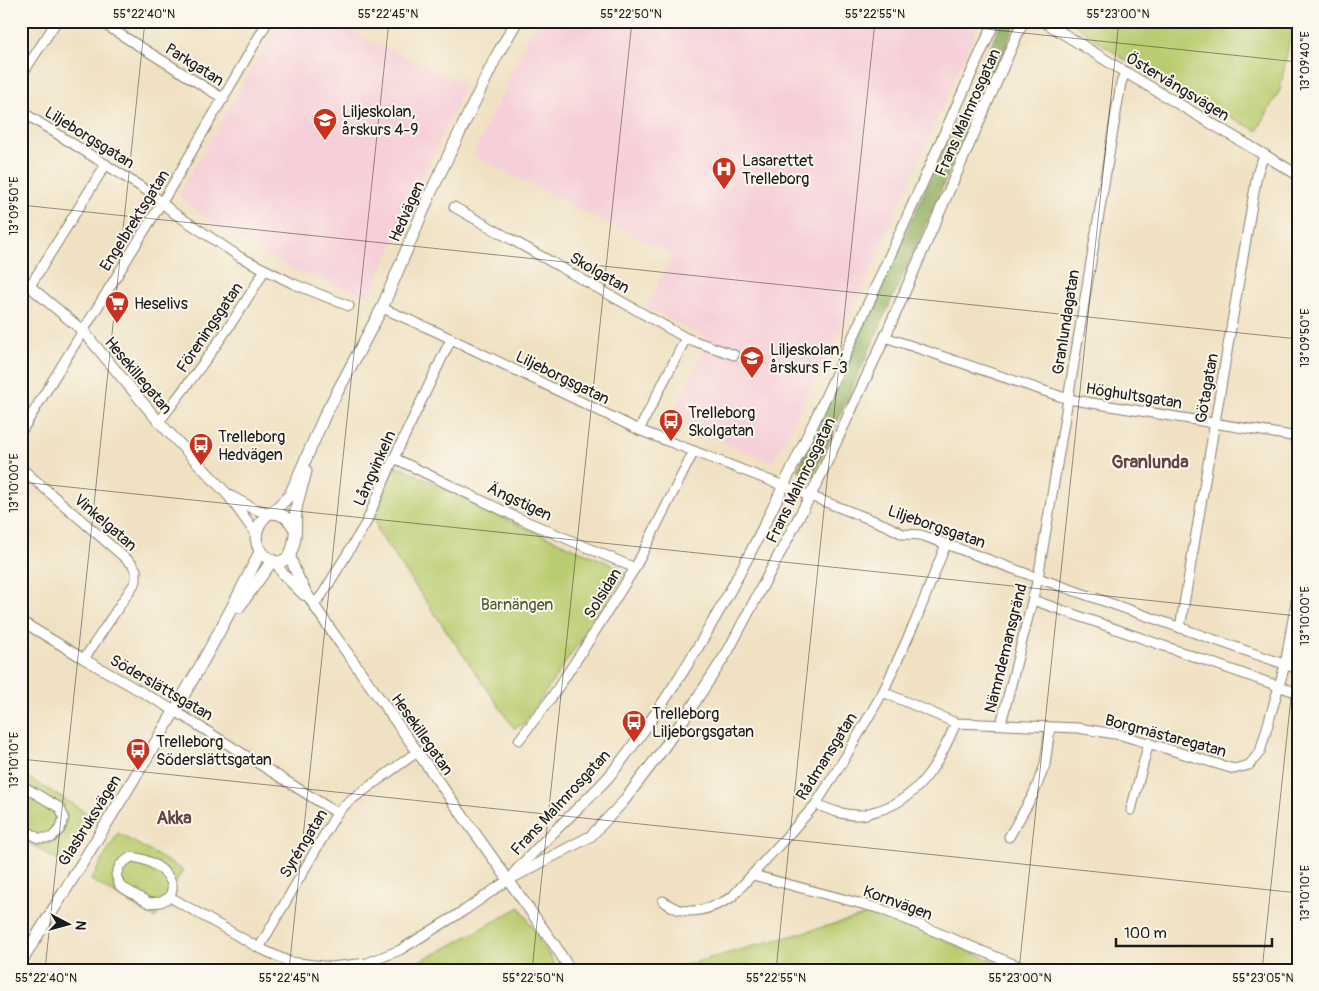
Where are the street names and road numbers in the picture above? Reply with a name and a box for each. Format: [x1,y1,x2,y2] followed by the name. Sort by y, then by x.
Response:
[161,39,228,91] street label: Parkgatan
[931,46,1005,179] street label: Frans Malmrosgatan
[1122,48,1233,126] street label: Östervångsvägen
[41,102,138,173] street label: Liljeborgsgatan
[96,166,174,275] street label: Engelbrektsgatan
[385,178,429,245] street label: Hedvägen
[566,248,633,298] street label: Skolgatan
[1048,268,1084,376] street label: Granlundagatan
[172,279,247,377] street label: Föreningsgatan
[100,333,176,418] street label: Hesekillegatan
[512,347,613,409] street label: Liljeborgsgatan
[1191,352,1223,425] street label: Götagatan
[1084,378,1184,413] street label: Höghultsgatan
[762,414,840,547] street label: Frans Malmrosgatan
[349,427,400,509] street label: Långvinkeln
[484,478,555,526] street label: Ängstigen
[70,490,141,556] street label: Vinkelgatan
[885,501,988,553] street label: Liljeborgsgatan
[580,565,626,622] street label: Solsidan
[980,581,1032,715] street label: Nämndemansgränd
[106,650,217,725] street label: Söderslättsgatan
[387,690,458,779] street label: Hesekillegatan
[792,709,862,804] street label: Rådmansgatan
[1103,710,1229,762] street label: Borgmästaregatan
[507,746,615,860] street label: Frans Malmrosgatan
[54,771,126,870] street label: Glasbruksvägen
[275,805,332,882] street label: Syréngatan
[860,881,935,925] street label: Kornvägen

